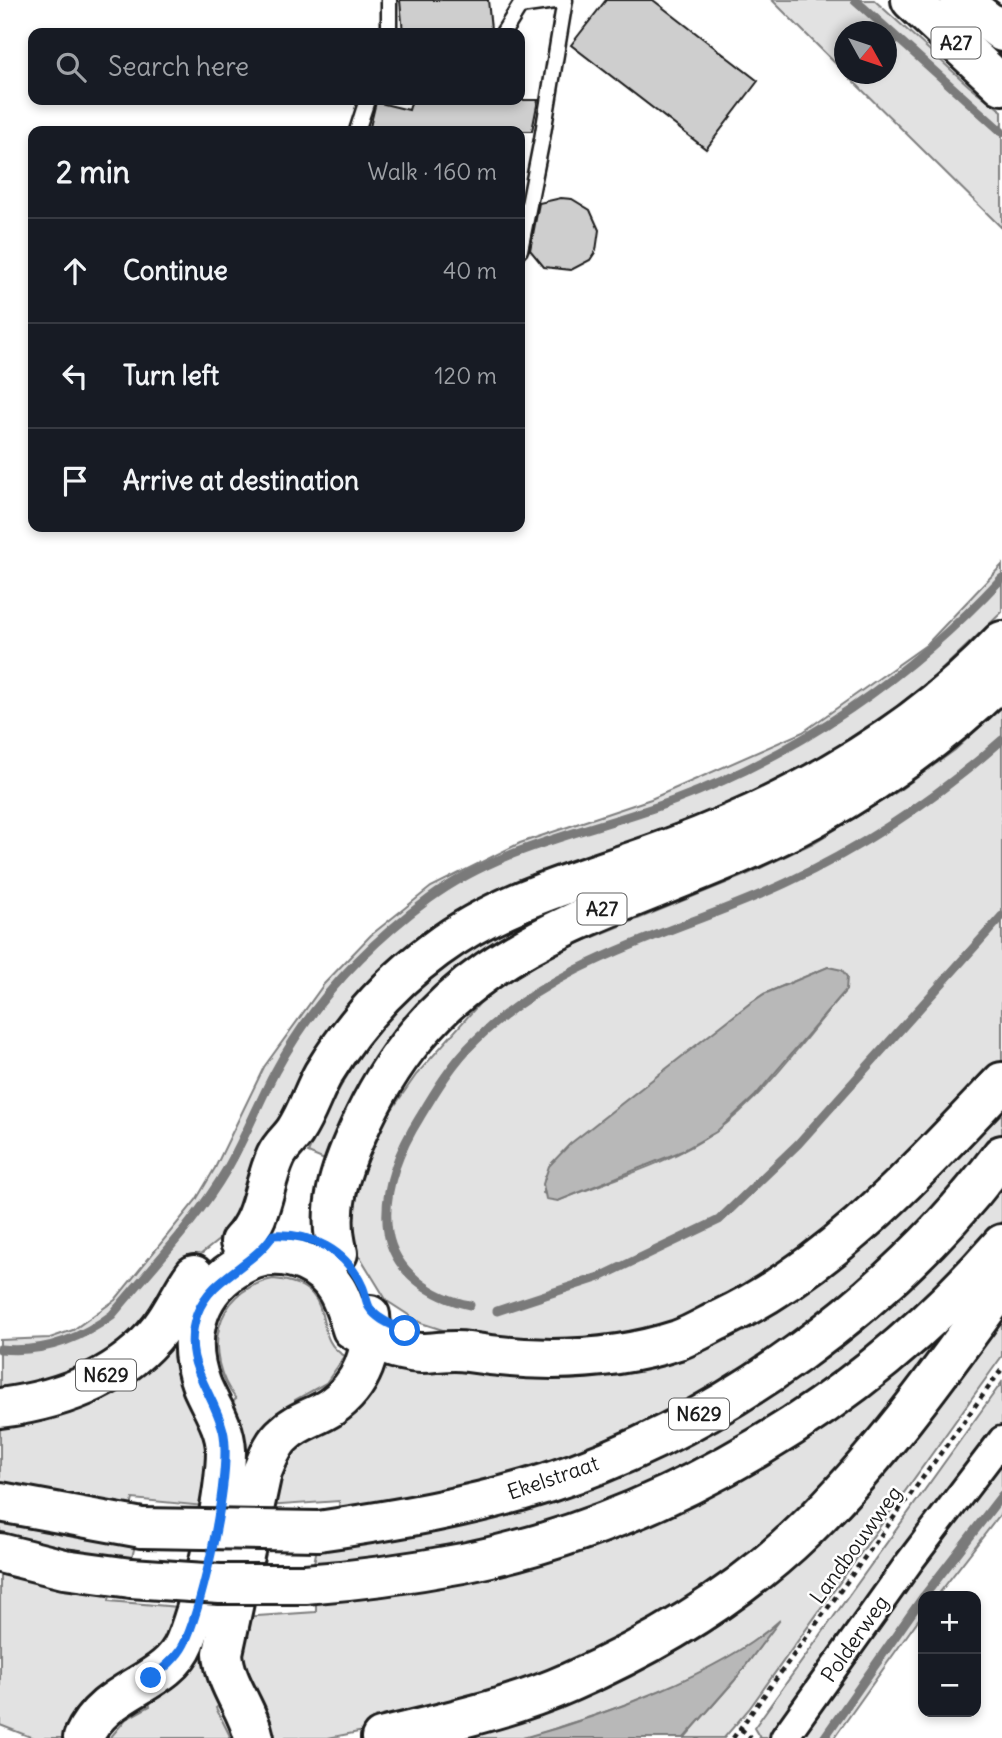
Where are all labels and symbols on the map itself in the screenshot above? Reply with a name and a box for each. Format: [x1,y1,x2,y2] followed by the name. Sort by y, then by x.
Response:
[834,21,897,84] north arrow
[932,28,981,58] road number: A27
[578,894,626,925] road number: A27
[389,1315,420,1346] route start
[76,1359,136,1390] road number: N629
[669,1398,729,1430] road number: N629
[504,1449,602,1506] street label: Ekelstraat
[804,1480,908,1609] street label: Landbouwweg
[815,1590,894,1688] street label: Polderweg
[135,1662,166,1693] route end

